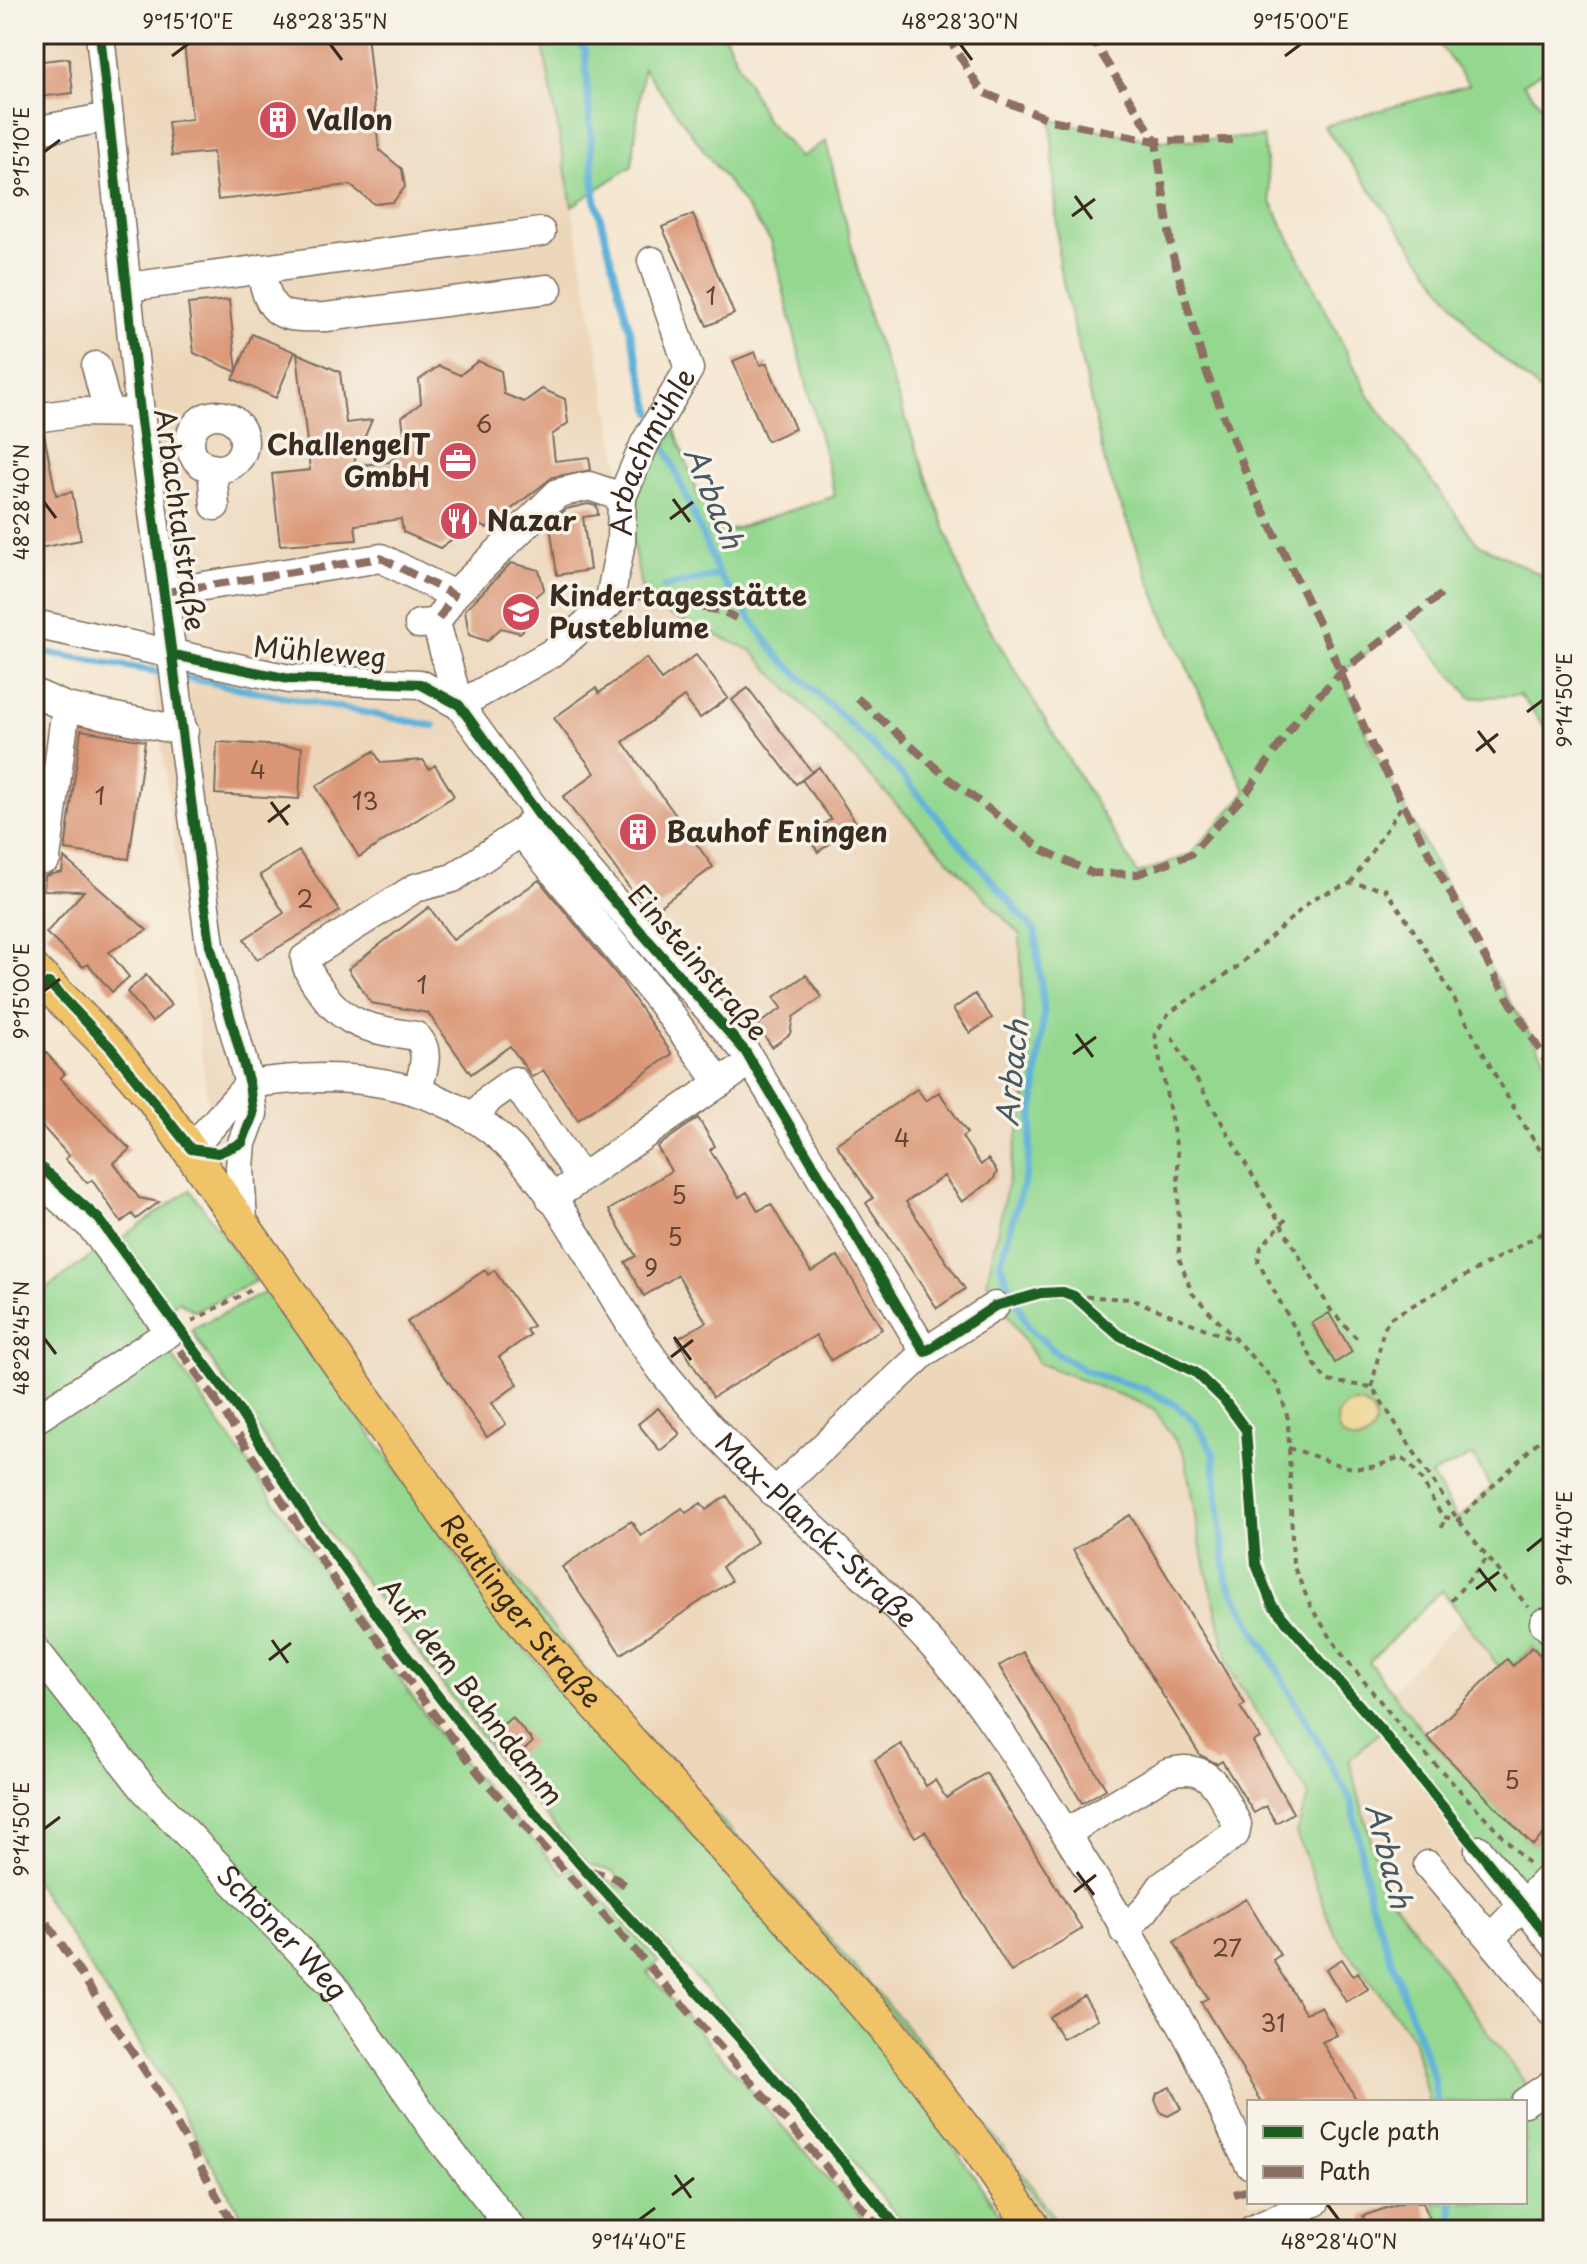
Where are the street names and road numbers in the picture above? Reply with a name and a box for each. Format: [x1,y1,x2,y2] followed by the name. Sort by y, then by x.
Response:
[598,359,705,536] street label: Arbachmühle
[145,406,218,634] street label: Arbachtalstraße
[252,623,389,678] street label: Mühleweg
[619,874,779,1050] street label: Einsteinstraße
[706,1421,928,1637] street label: Max-Planck-Straße
[431,1504,613,1717] street label: Reutlinger Straße
[369,1568,575,1814] street label: Auf dem Bahndamm
[207,1854,360,2008] street label: Schöner Weg

